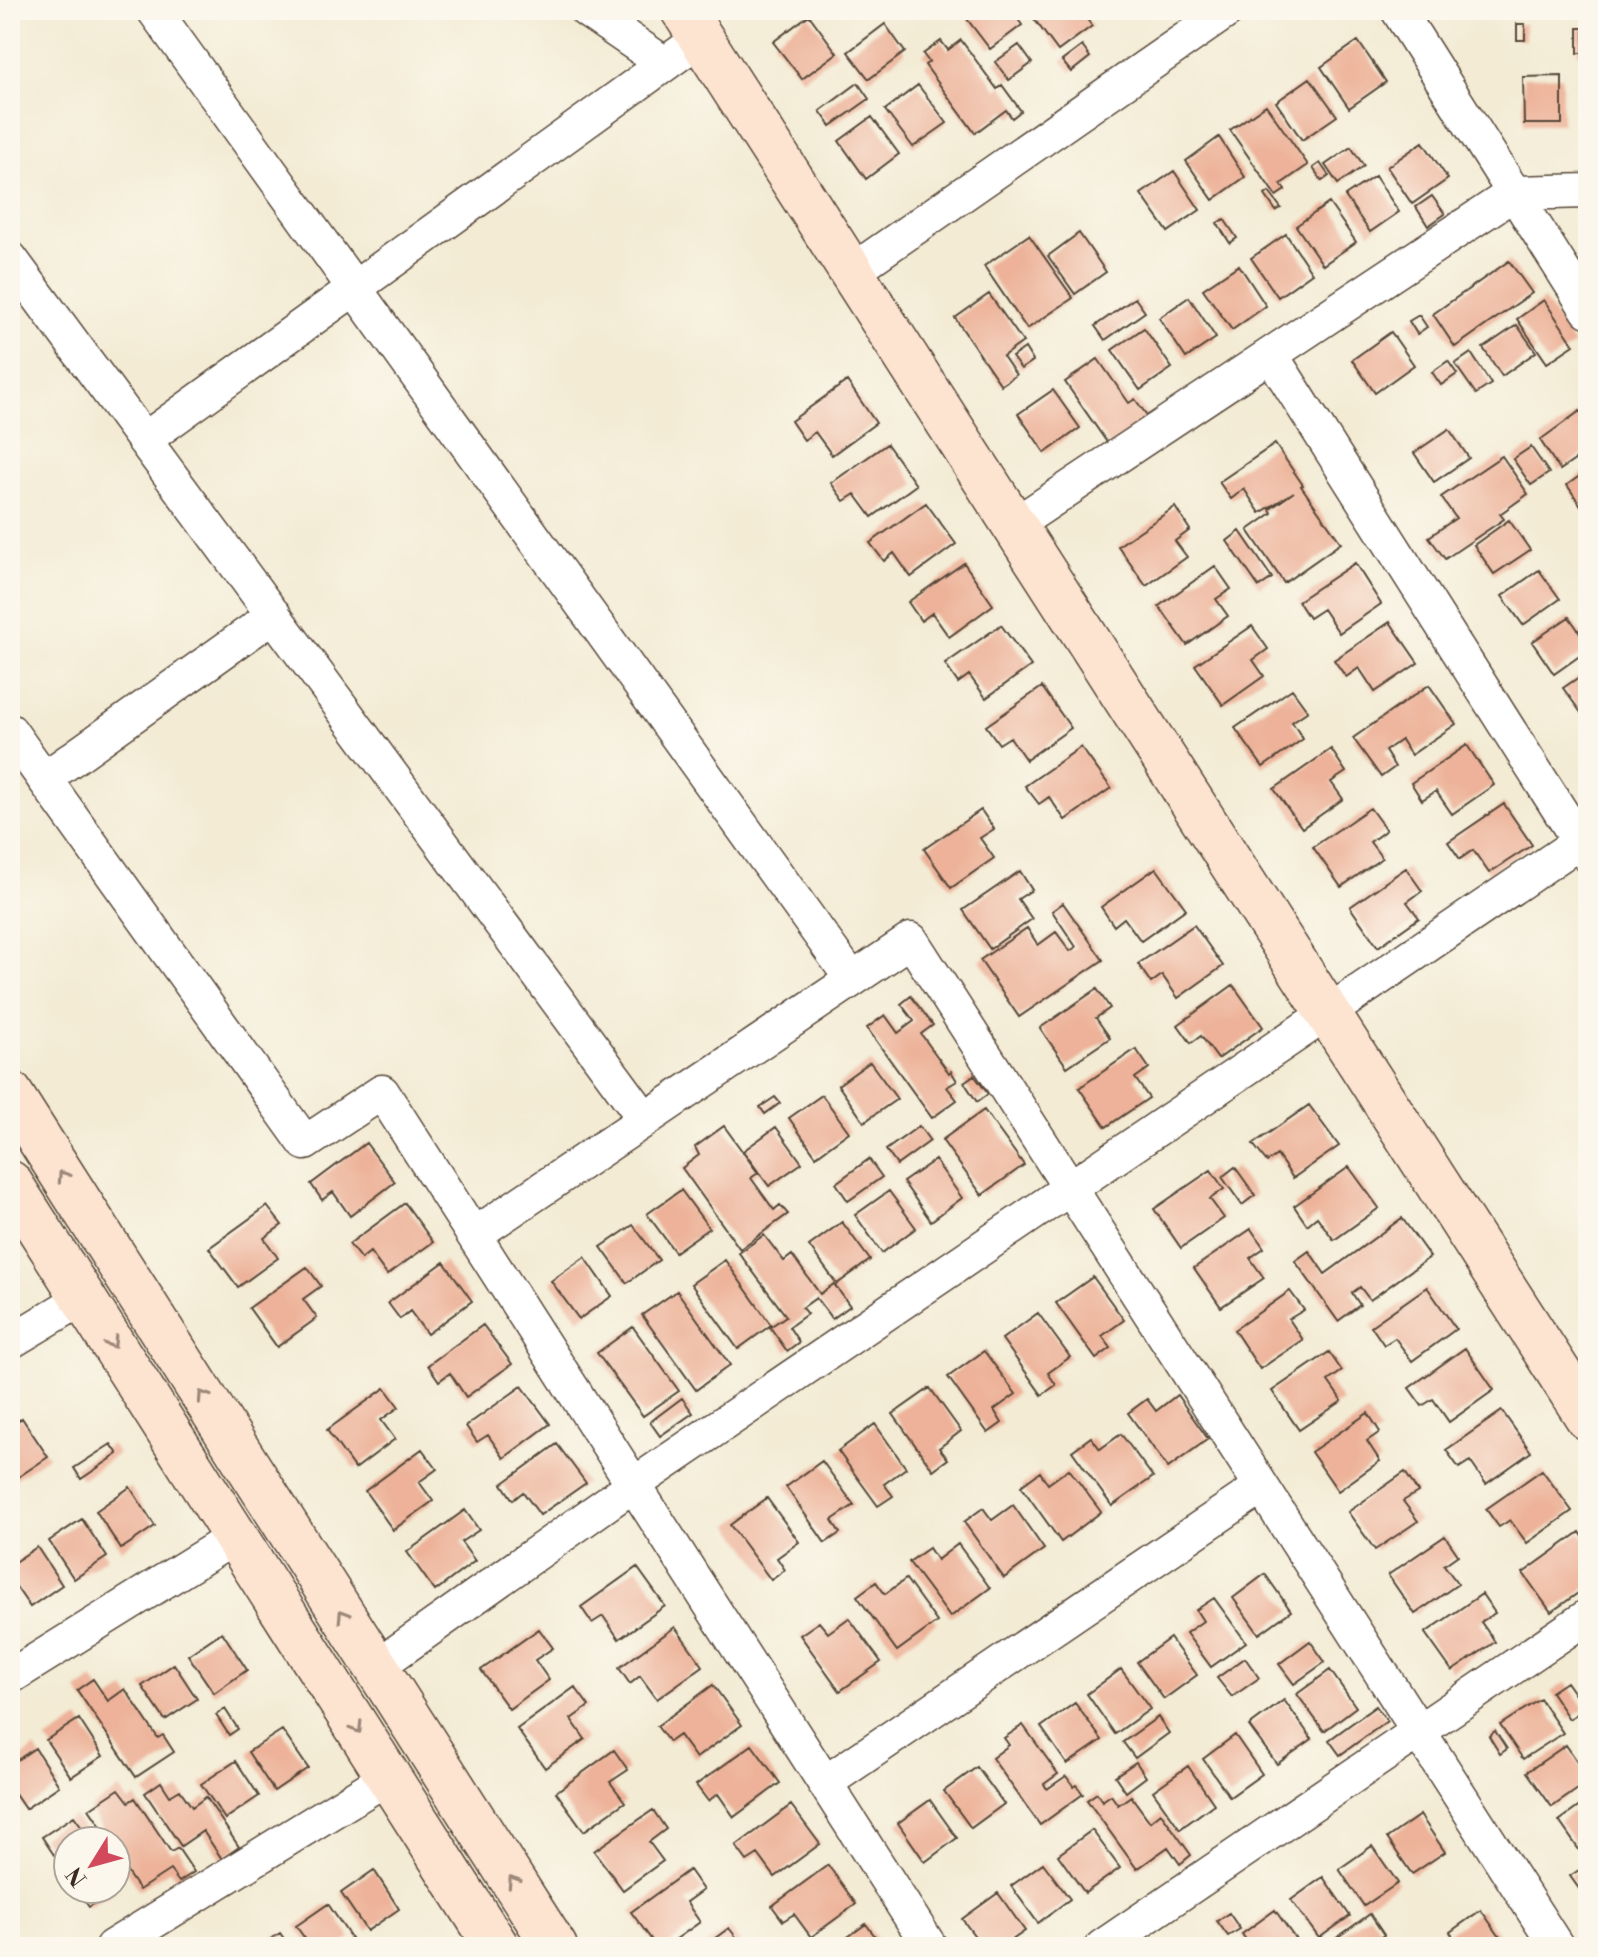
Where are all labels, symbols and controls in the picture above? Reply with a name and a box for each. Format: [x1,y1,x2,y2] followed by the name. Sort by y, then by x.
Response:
[58,1171,73,1185] one-way arrow
[103,1335,118,1349] one-way arrow
[198,1390,213,1404] one-way arrow
[338,1609,353,1624] one-way arrow
[347,1719,362,1734] one-way arrow
[52,1825,132,1905] north arrow
[61,1861,93,1891] text: N
[508,1875,523,1890] one-way arrow

